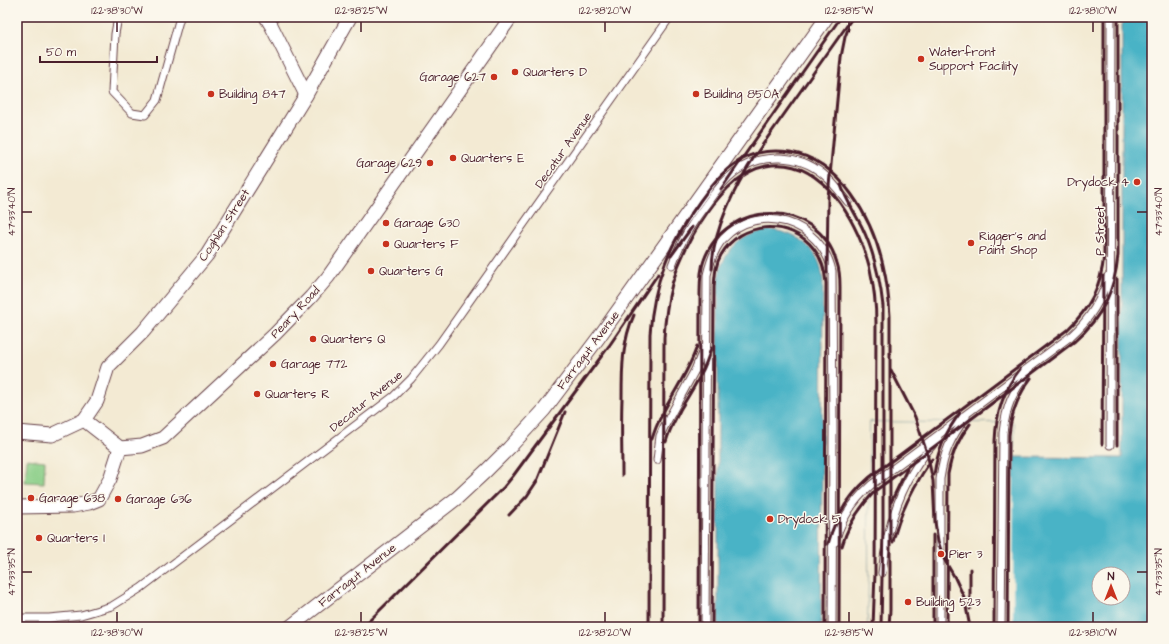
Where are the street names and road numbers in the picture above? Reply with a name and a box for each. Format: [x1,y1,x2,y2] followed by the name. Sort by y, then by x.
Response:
[531,108,596,192] street label: Decatur Avenue
[195,186,255,265] street label: Coghlan Street
[1092,206,1109,256] street label: P Street
[267,282,325,343] street label: Peary Road
[553,307,625,394] street label: Farragut Avenue
[326,366,407,436] street label: Decatur Avenue
[315,539,401,612] street label: Farragut Avenue

